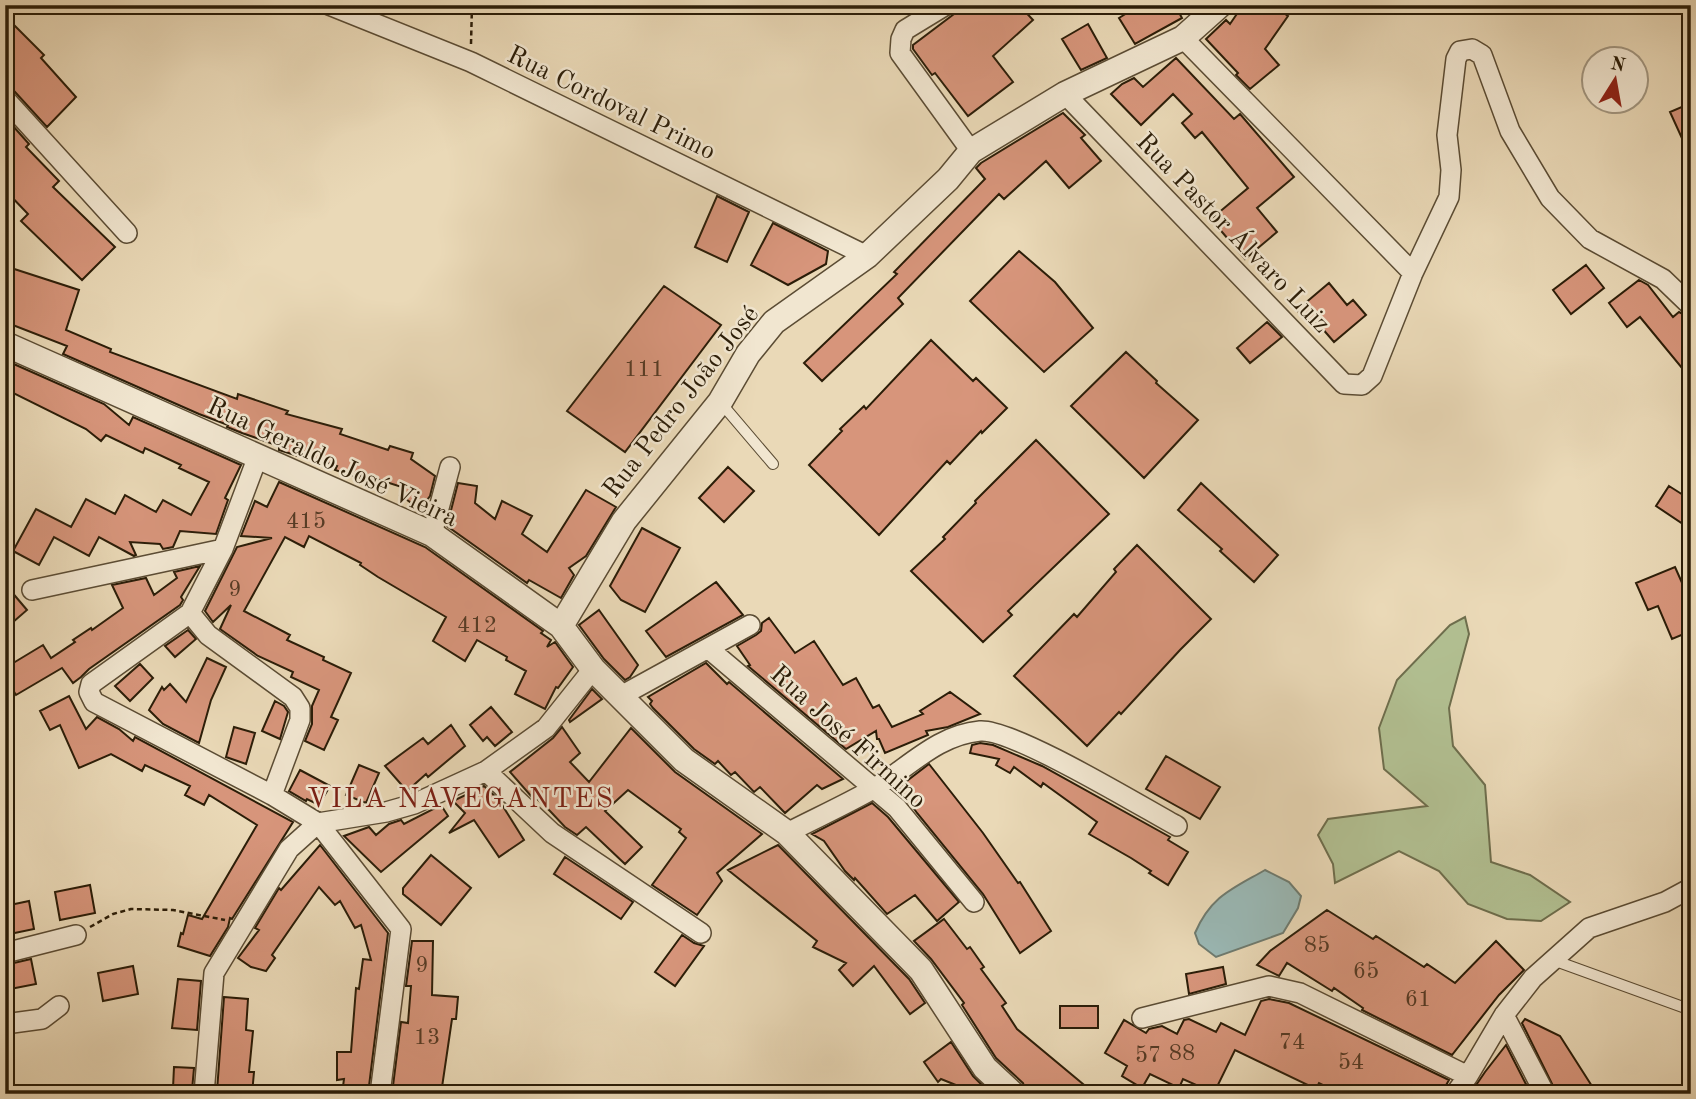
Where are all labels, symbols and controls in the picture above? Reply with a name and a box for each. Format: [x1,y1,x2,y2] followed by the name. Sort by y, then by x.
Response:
[503,42,719,165] street label: Rua Cordoval Primo
[1580,46,1650,116] north arrow
[1609,55,1627,77] text: N
[1131,126,1337,338] street label: Rua Pastor Álvaro Luiz
[599,301,764,503] street label: Rua Pedro João José
[624,358,664,381] house number: 111
[203,393,462,532] street label: Rua Geraldo José Vieira
[286,510,326,533] house number: 415
[228,578,242,601] house number: 9
[457,614,497,637] house number: 412
[765,661,931,814] street label: Rua José Firmino
[307,786,615,814] district label: VILA NAVEGANTES
[1304,934,1330,957] house number: 85
[415,954,429,977] house number: 9
[1353,960,1379,983] house number: 65
[1405,988,1431,1011] house number: 61
[414,1026,440,1049] house number: 13
[1279,1031,1305,1054] house number: 74
[1169,1042,1195,1065] house number: 88
[1135,1044,1161,1067] house number: 57
[1338,1051,1364,1074] house number: 54

